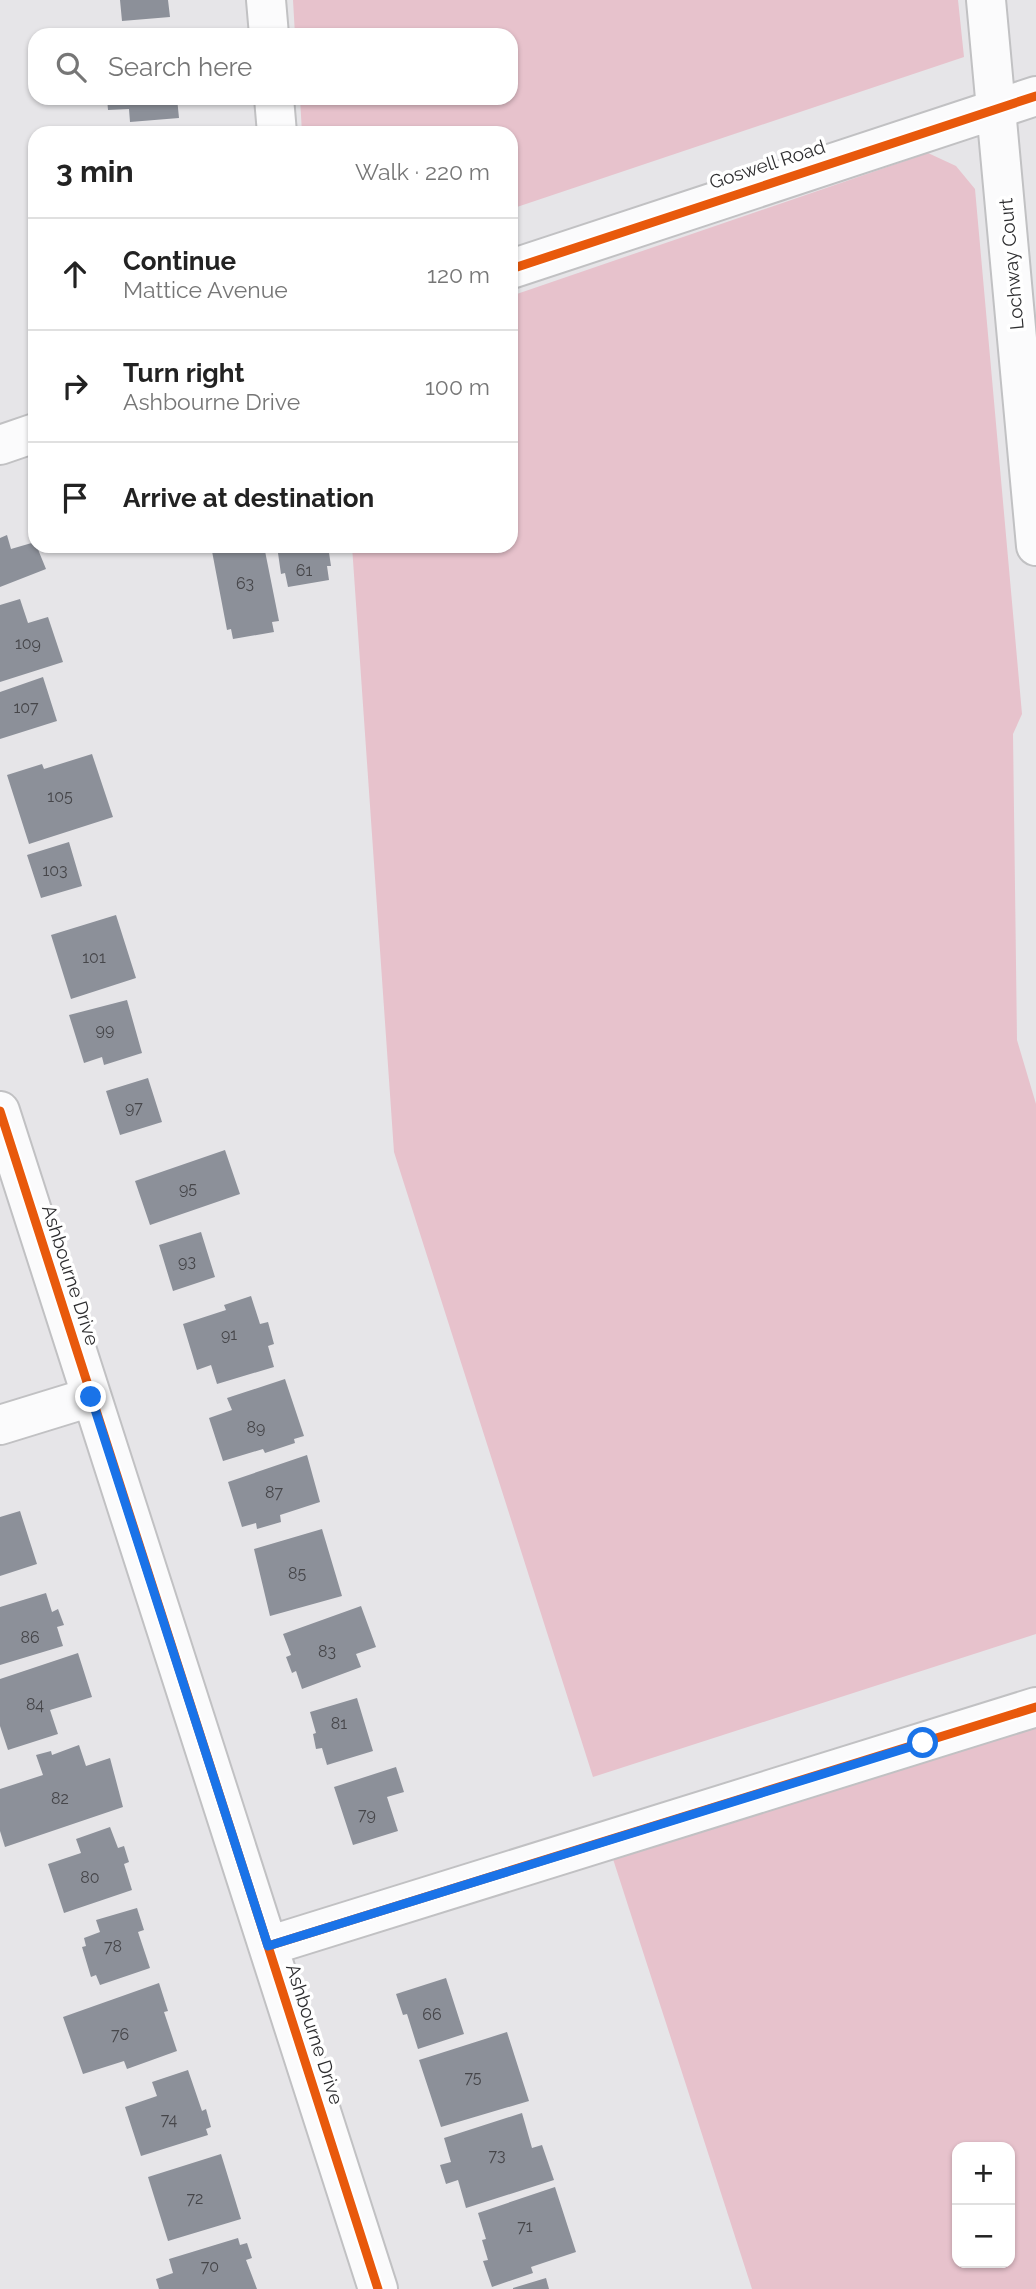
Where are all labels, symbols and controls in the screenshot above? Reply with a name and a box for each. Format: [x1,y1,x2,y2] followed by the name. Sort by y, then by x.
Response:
[28,28,518,105] search box
[52,48,90,86] icon: search
[108,52,252,82] text: Search here
[706,135,828,193] street label: Goswell Road
[56,154,134,189] text: 3 min
[355,158,490,185] text: Walk · 220 m
[994,197,1028,331] street label: Lochway Court
[123,246,236,276] text: Continue
[56,255,94,293] icon: ahead
[427,261,490,288] text: 120 m
[123,276,288,303] text: Mattice Avenue
[123,358,244,388] text: Turn right
[56,367,94,405] icon: right
[425,373,490,400] text: 100 m
[123,388,300,415] text: Ashbourne Drive
[56,479,94,517] icon: arrive
[123,483,374,513] text: Arrive at destination
[296,561,312,580] house number: 61
[236,574,254,593] house number: 63
[15,634,41,653] house number: 109
[13,698,39,717] house number: 107
[47,787,73,806] house number: 105
[42,861,68,880] house number: 103
[82,948,106,967] house number: 101
[96,1020,114,1039] house number: 99
[125,1098,143,1117] house number: 97
[179,1179,197,1198] house number: 95
[38,1202,104,1348] street label: Ashbourne Drive
[178,1252,196,1271] house number: 93
[221,1325,237,1344] house number: 91
[75,1381,106,1412] route end
[247,1418,265,1437] house number: 89
[265,1483,283,1502] house number: 87
[288,1564,306,1583] house number: 85
[20,1628,40,1647] house number: 86
[318,1642,336,1661] house number: 83
[26,1695,44,1714] house number: 84
[331,1714,347,1733] house number: 81
[907,1727,938,1758] route start
[51,1789,69,1808] house number: 82
[358,1805,376,1824] house number: 79
[80,1868,100,1887] house number: 80
[104,1937,122,1956] house number: 78
[282,1961,348,2107] street label: Ashbourne Drive
[422,2005,442,2024] house number: 66
[111,2025,129,2044] house number: 76
[464,2068,482,2087] house number: 75
[161,2110,177,2129] house number: 74
[952,2142,1015,2268] map controls
[952,2142,1015,2205] button: +
[488,2146,506,2165] house number: 73
[187,2189,203,2208] house number: 72
[952,2205,1015,2268] button: −
[517,2217,533,2236] house number: 71
[201,2257,219,2276] house number: 70

